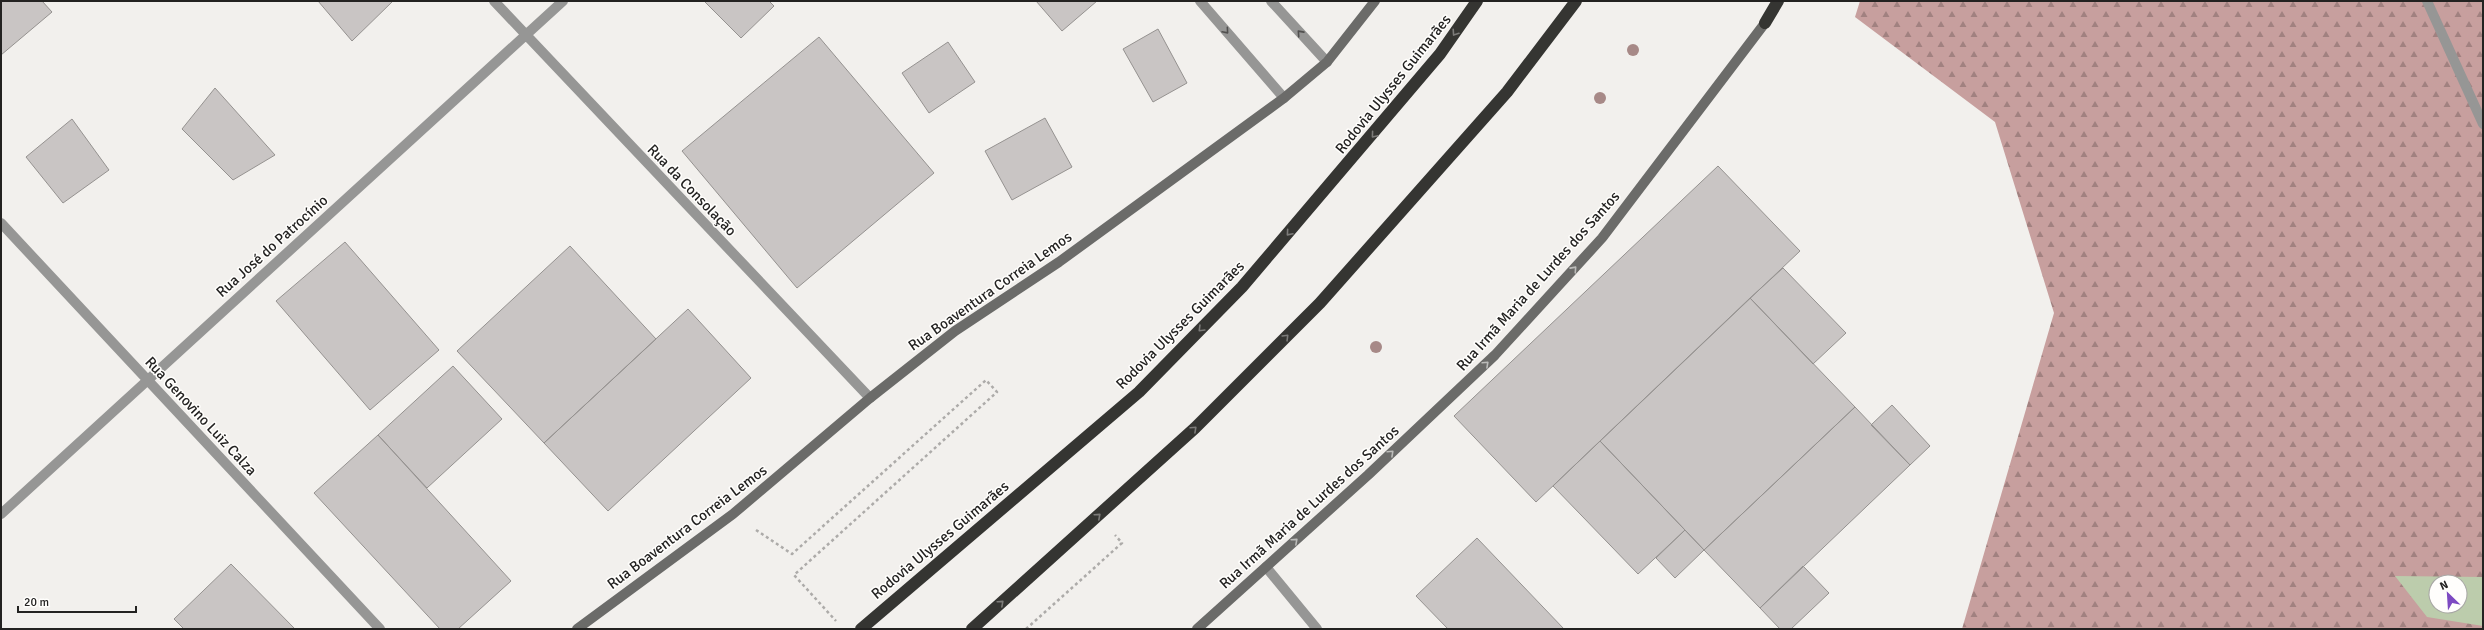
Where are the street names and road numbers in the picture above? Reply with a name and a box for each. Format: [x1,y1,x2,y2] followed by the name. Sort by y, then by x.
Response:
[1331,10,1455,157] street label: Rodovia Ulysses Guimarães
[644,140,740,240] street label: Rua da Consolação
[1453,187,1624,374] street label: Rua Irmã Maria de Lurdes dos Santos
[212,191,332,301] street label: Rua José do Patrocínio
[905,227,1076,354] street label: Rua Boaventura Correia Lemos
[1112,257,1248,393] street label: Rodovia Ulysses Guimarães
[141,353,261,479] street label: Rua Genovino Luiz Calza
[1216,421,1403,592] street label: Rua Irmã Maria de Lurdes dos Santos
[604,461,771,593] street label: Rua Boaventura Correia Lemos
[868,477,1013,603] street label: Rodovia Ulysses Guimarães

